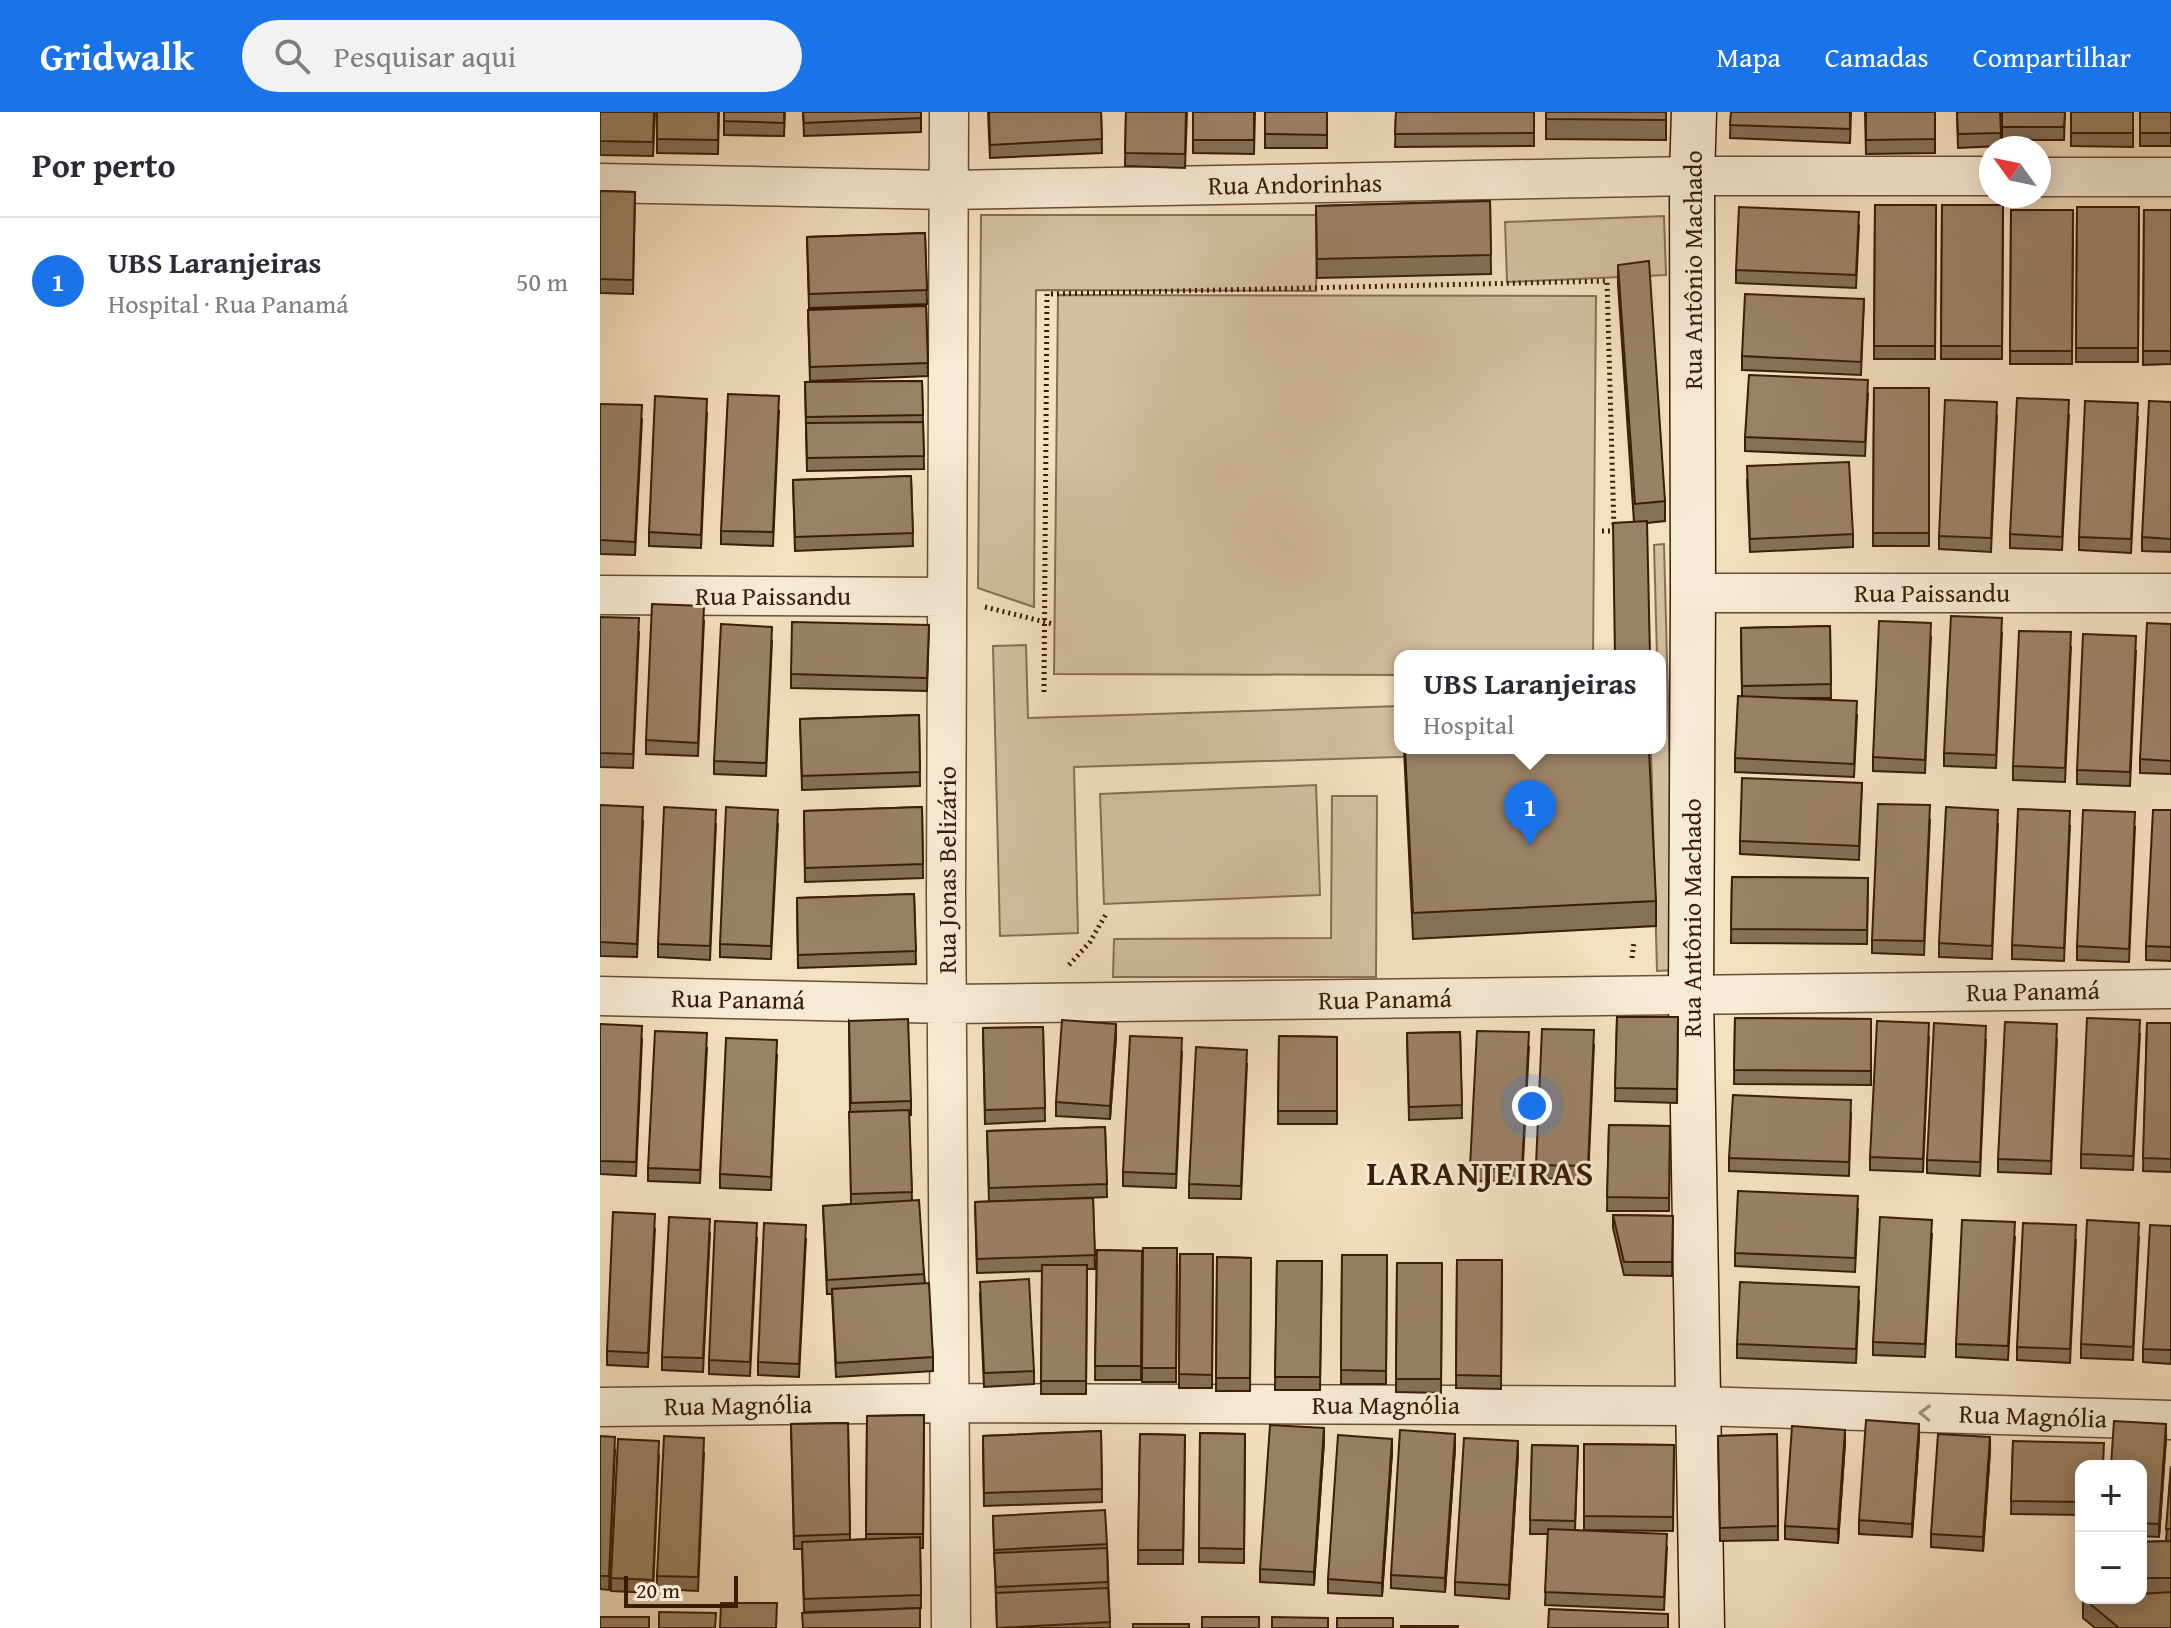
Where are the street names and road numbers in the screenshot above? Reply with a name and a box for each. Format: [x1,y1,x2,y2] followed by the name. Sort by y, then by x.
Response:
[1673,150,1712,390] street label: Rua Antônio Machado
[1207,162,1383,205] street label: Rua Andorinhas
[1854,573,2010,612] street label: Rua Paissandu
[695,576,851,615] street label: Rua Paissandu
[927,766,966,974] street label: Rua Jonas Belizário
[1672,798,1711,1038] street label: Rua Antônio Machado
[1966,970,2101,1011] street label: Rua Panamá
[671,978,806,1019] street label: Rua Panamá
[1318,978,1453,1019] street label: Rua Panamá
[663,1384,813,1425] street label: Rua Magnólia
[1312,1385,1461,1424] street label: Rua Magnólia
[1958,1393,2109,1438] street label: Rua Magnólia

